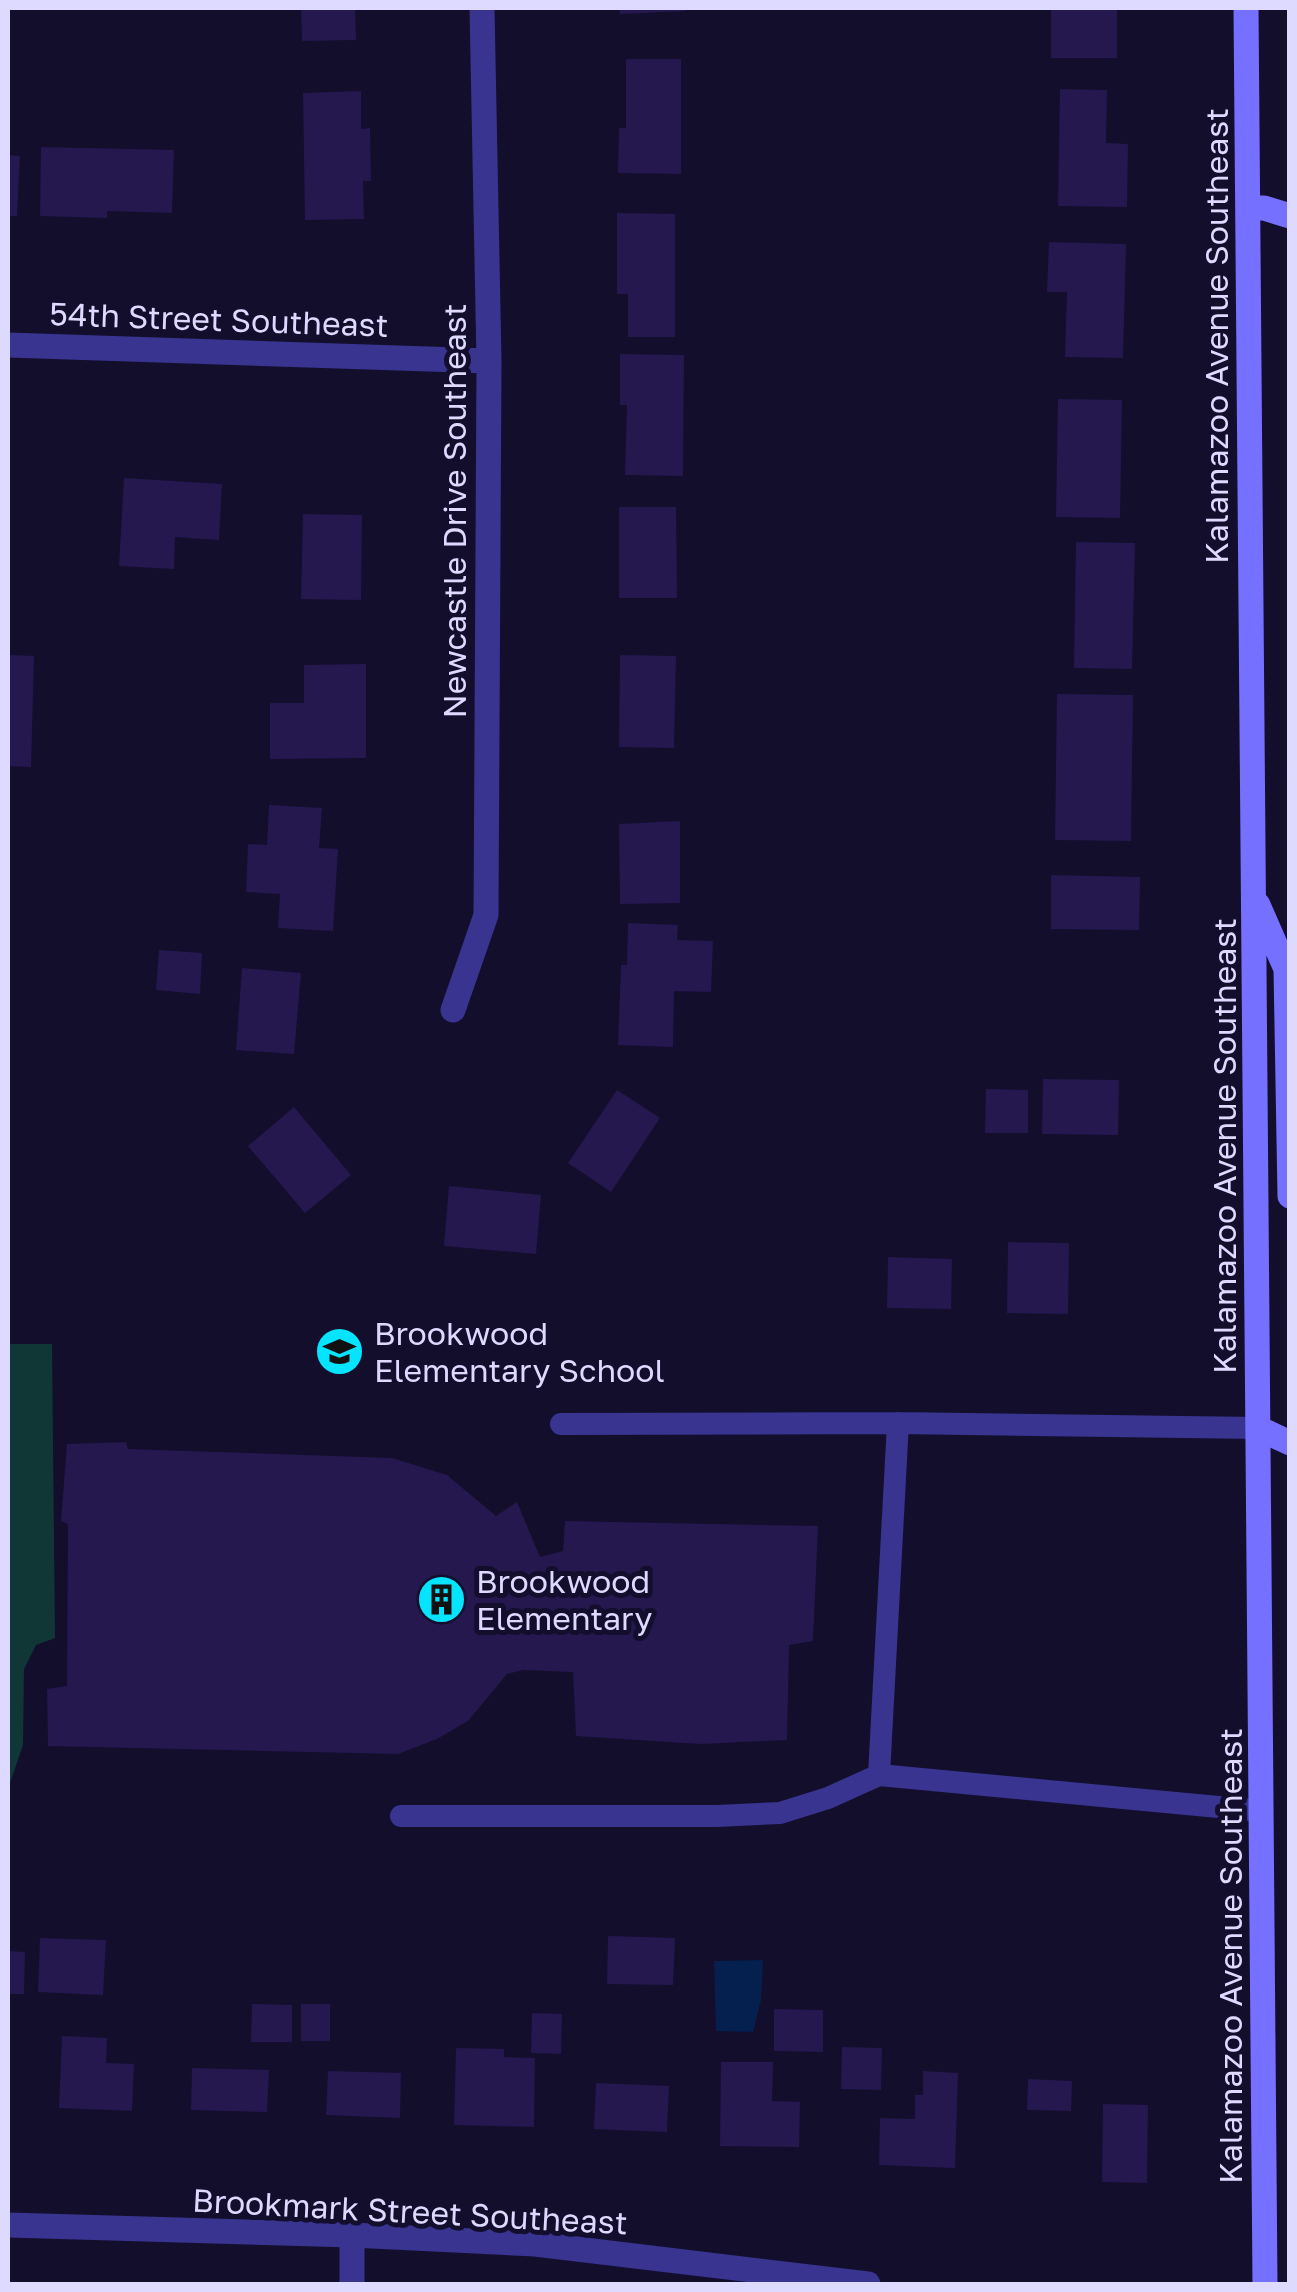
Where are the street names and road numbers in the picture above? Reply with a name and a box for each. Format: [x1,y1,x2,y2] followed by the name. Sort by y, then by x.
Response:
[1197,108,1235,564] street label: Kalamazoo Avenue Southeast
[49,294,389,344] street label: 54th Street Southeast
[435,303,473,719] street label: Newcastle Drive Southeast
[1205,918,1243,1374] street label: Kalamazoo Avenue Southeast
[1211,1728,1249,2184] street label: Kalamazoo Avenue Southeast
[191,2181,629,2241] street label: Brookmark Street Southeast

